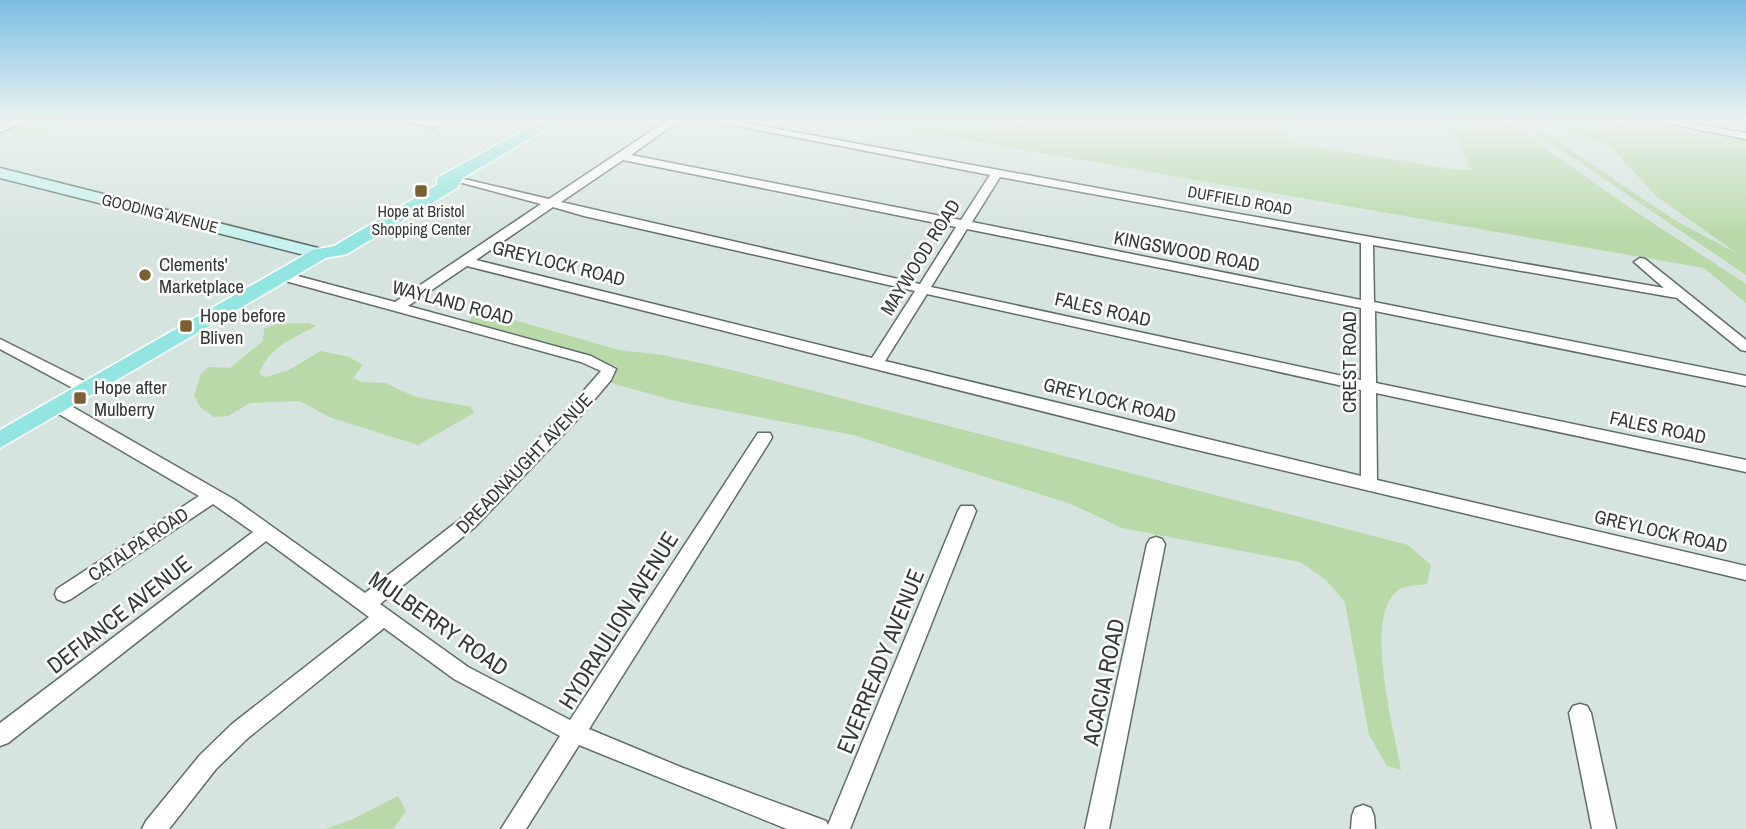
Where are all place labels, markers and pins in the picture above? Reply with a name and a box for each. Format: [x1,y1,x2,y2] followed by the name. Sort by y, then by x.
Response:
[413,183,429,199] marker: Hope at Bristol Shopping Center
[371,200,471,240] place label: Hope at Bristol Shopping Center
[159,251,244,299] place label: Clements' Marketplace
[137,267,153,283] marker: Clements' Marketplace
[200,302,286,350] place label: Hope before Bliven
[178,318,194,334] marker: Hope before Bliven
[94,374,168,422] place label: Hope after Mulberry
[72,390,88,406] marker: Hope after Mulberry

